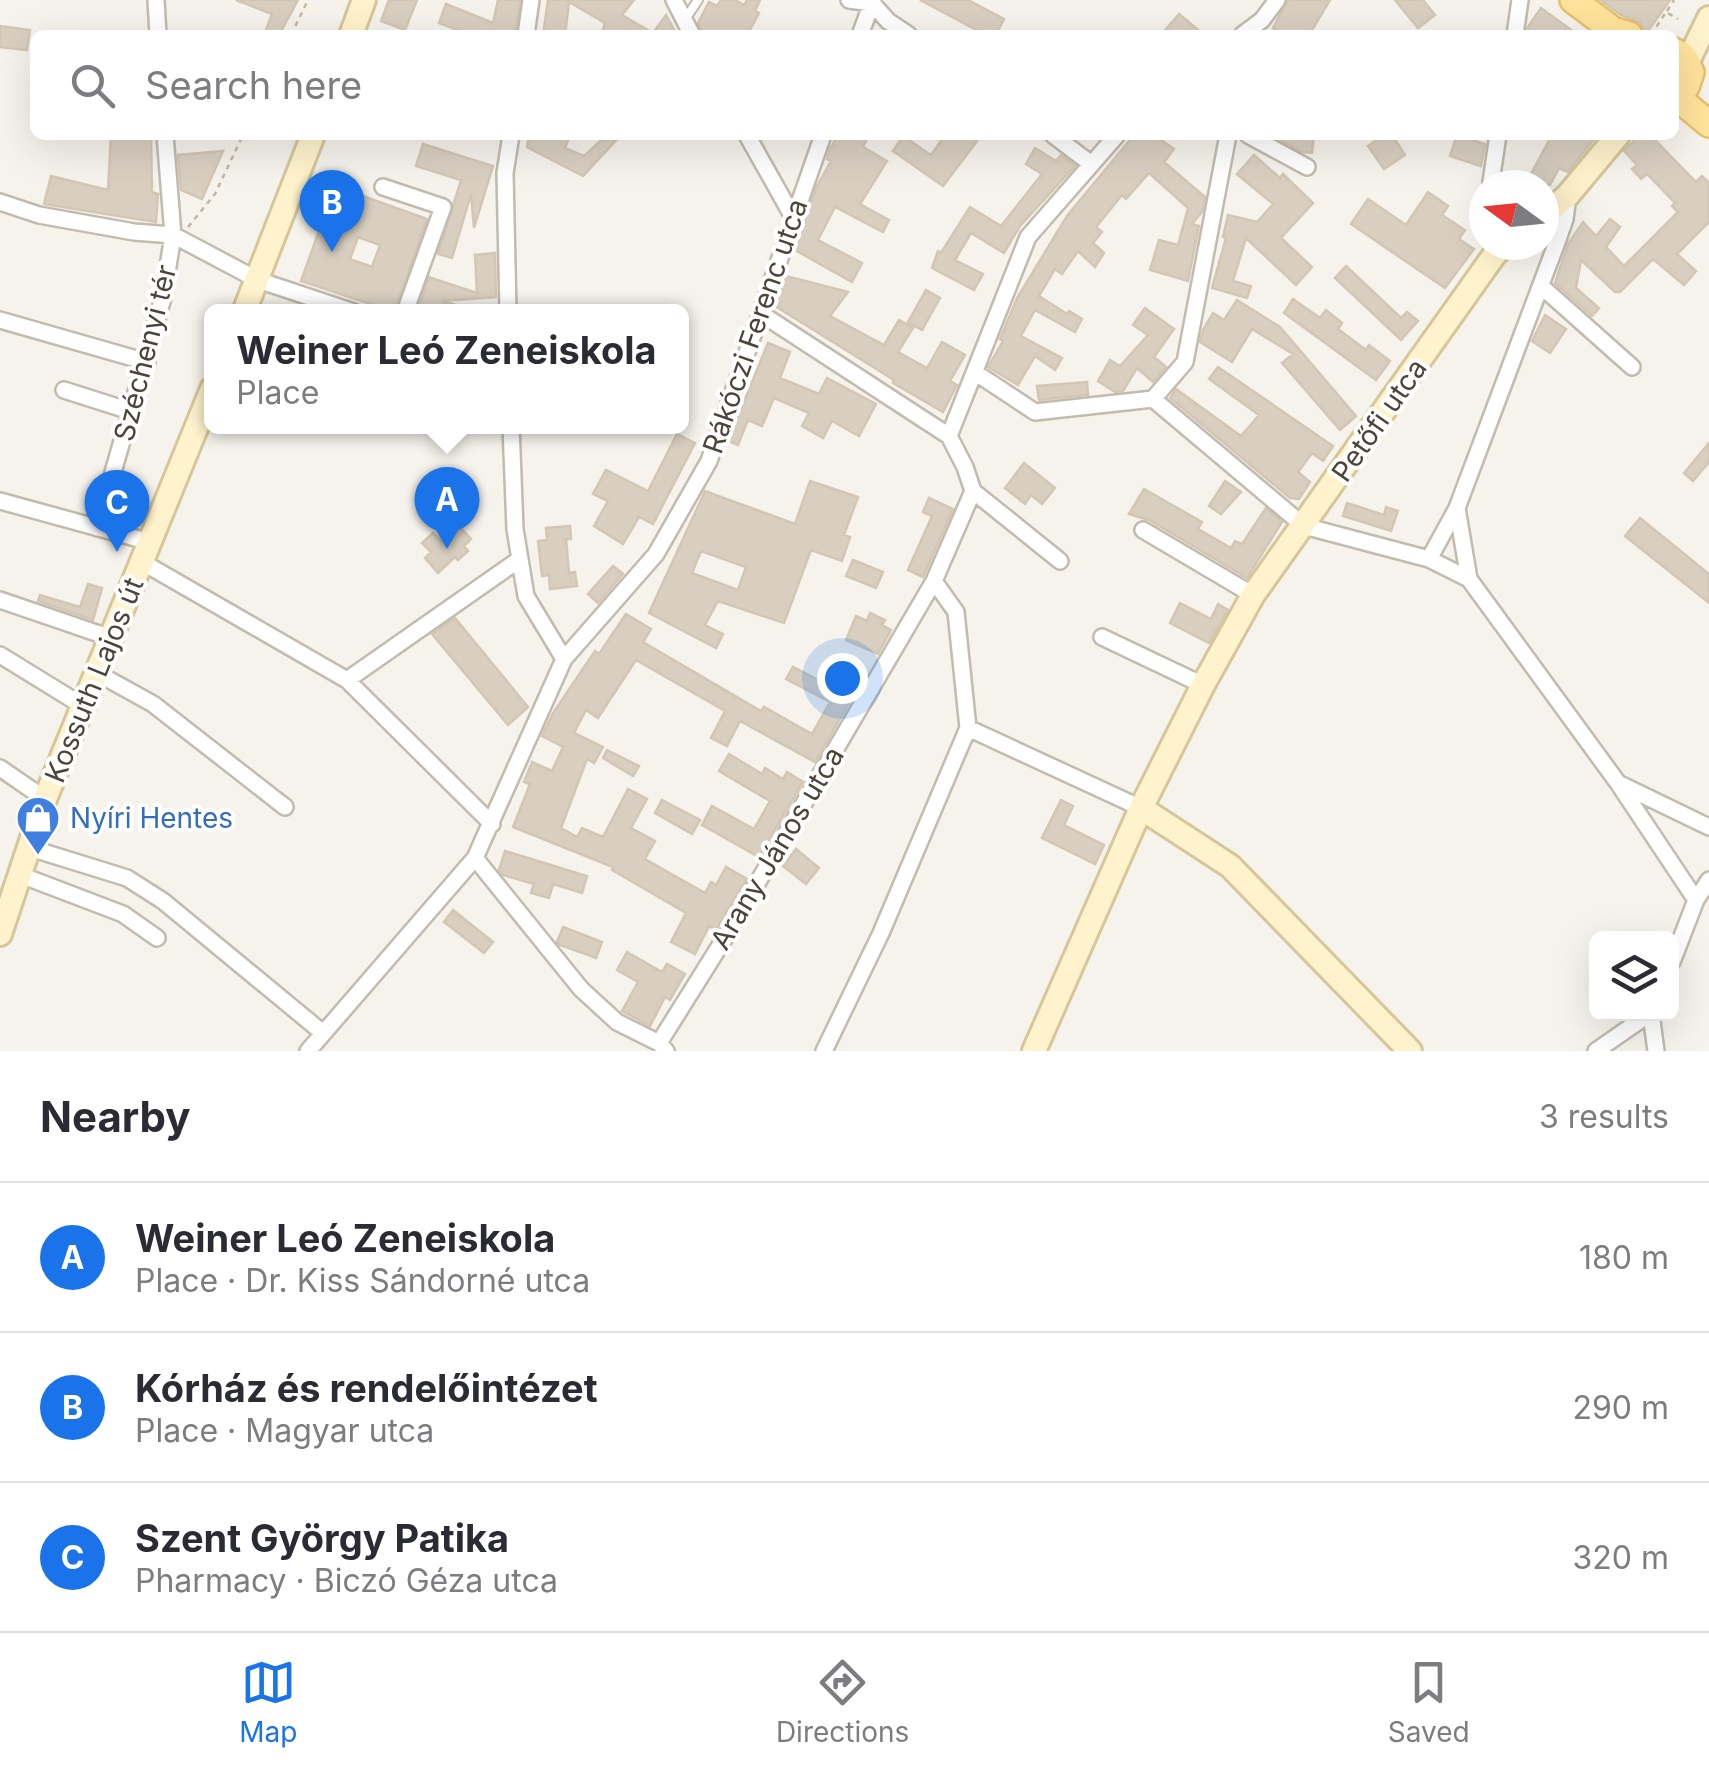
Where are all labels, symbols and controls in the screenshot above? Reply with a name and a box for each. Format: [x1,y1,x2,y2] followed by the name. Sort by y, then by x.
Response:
[30,30,1679,140] search box
[65,58,120,113] icon: search
[145,62,362,108] text: Search here
[300,170,364,252] pin: B
[1469,170,1559,260] north arrow
[695,194,815,458] street label: Rákóczi Ferenc utca
[107,261,183,445] street label: Széchenyi tér
[204,304,689,434] popup
[236,327,657,373] text: Weiner Leó Zeneiskola
[1324,352,1434,488] street label: Petőfi utca
[236,373,319,412] text: Place
[414,466,480,549] pin: A
[84,470,150,552] pin: C
[37,573,151,787] street label: Kossuth Lajos út
[817,653,868,704] your location
[703,740,851,956] street label: Arany János utca
[15,795,61,856] shop icon: Nyíri Hentes
[70,801,233,835] place label: Nyíri Hentes
[1589,931,1679,1021] map controls
[1589,931,1679,1021] button: layers
[40,1091,191,1142] text: Nearby
[1539,1097,1669,1136] text: 3 results
[135,1215,555,1261] text: Weiner Leó Zeneiskola
[61,1238,84,1277] text: A
[1579,1238,1669,1277] text: 180 m
[135,1261,590,1300] text: Place · Dr. Kiss Sándorné utca
[135,1365,598,1411] text: Kórház és rendelőintézet
[62,1388,83,1427] text: B
[1572,1388,1669,1427] text: 290 m
[135,1411,434,1450] text: Place · Magyar utca
[135,1515,509,1561] text: Szent György Patika
[61,1538,84,1577] text: C
[1573,1538,1669,1577] text: 320 m
[135,1561,558,1600] text: Pharmacy · Biczó Géza utca
[239,1655,297,1749] tab: Map
[776,1655,909,1749] tab: Directions
[1388,1655,1470,1749] tab: Saved

